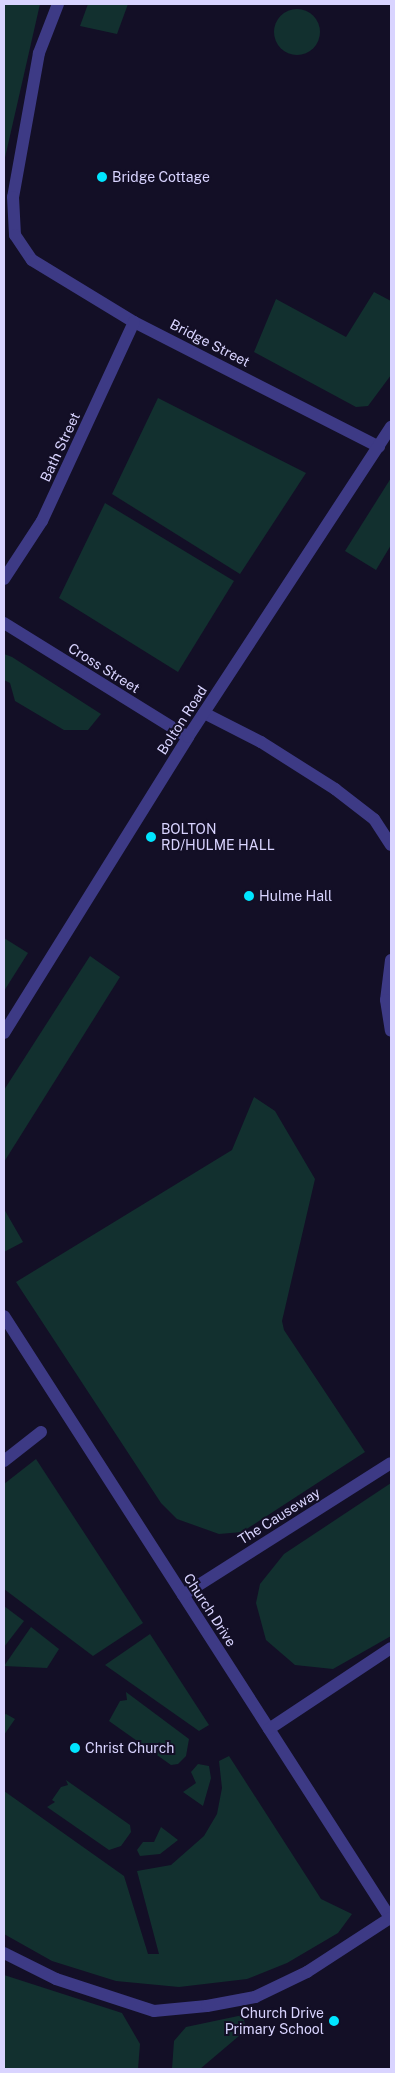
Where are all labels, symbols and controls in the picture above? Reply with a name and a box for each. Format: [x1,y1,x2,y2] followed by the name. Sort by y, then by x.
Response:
[112,169,210,185] place label: Bridge Cottage
[96,171,108,183] marker: Bridge Cottage
[167,316,253,370] street label: Bridge Street
[37,410,83,484] street label: Bath Street
[65,639,143,697] street label: Cross Street
[153,682,211,758] street label: Bolton Road
[161,821,275,854] place label: BOLTON RD/HULME HALL
[145,831,157,843] marker: BOLTON RD/HULME HALL
[259,888,332,904] place label: Hulme Hall
[243,890,255,902] marker: Hulme Hall
[235,1484,323,1548] street label: The Causeway
[180,1570,240,1650] street label: Church Drive
[85,1740,174,1756] place label: Christ Church
[69,1742,81,1754] marker: Christ Church
[225,2005,324,2038] place label: Church Drive Primary School
[328,2015,340,2027] marker: Church Drive Primary School

